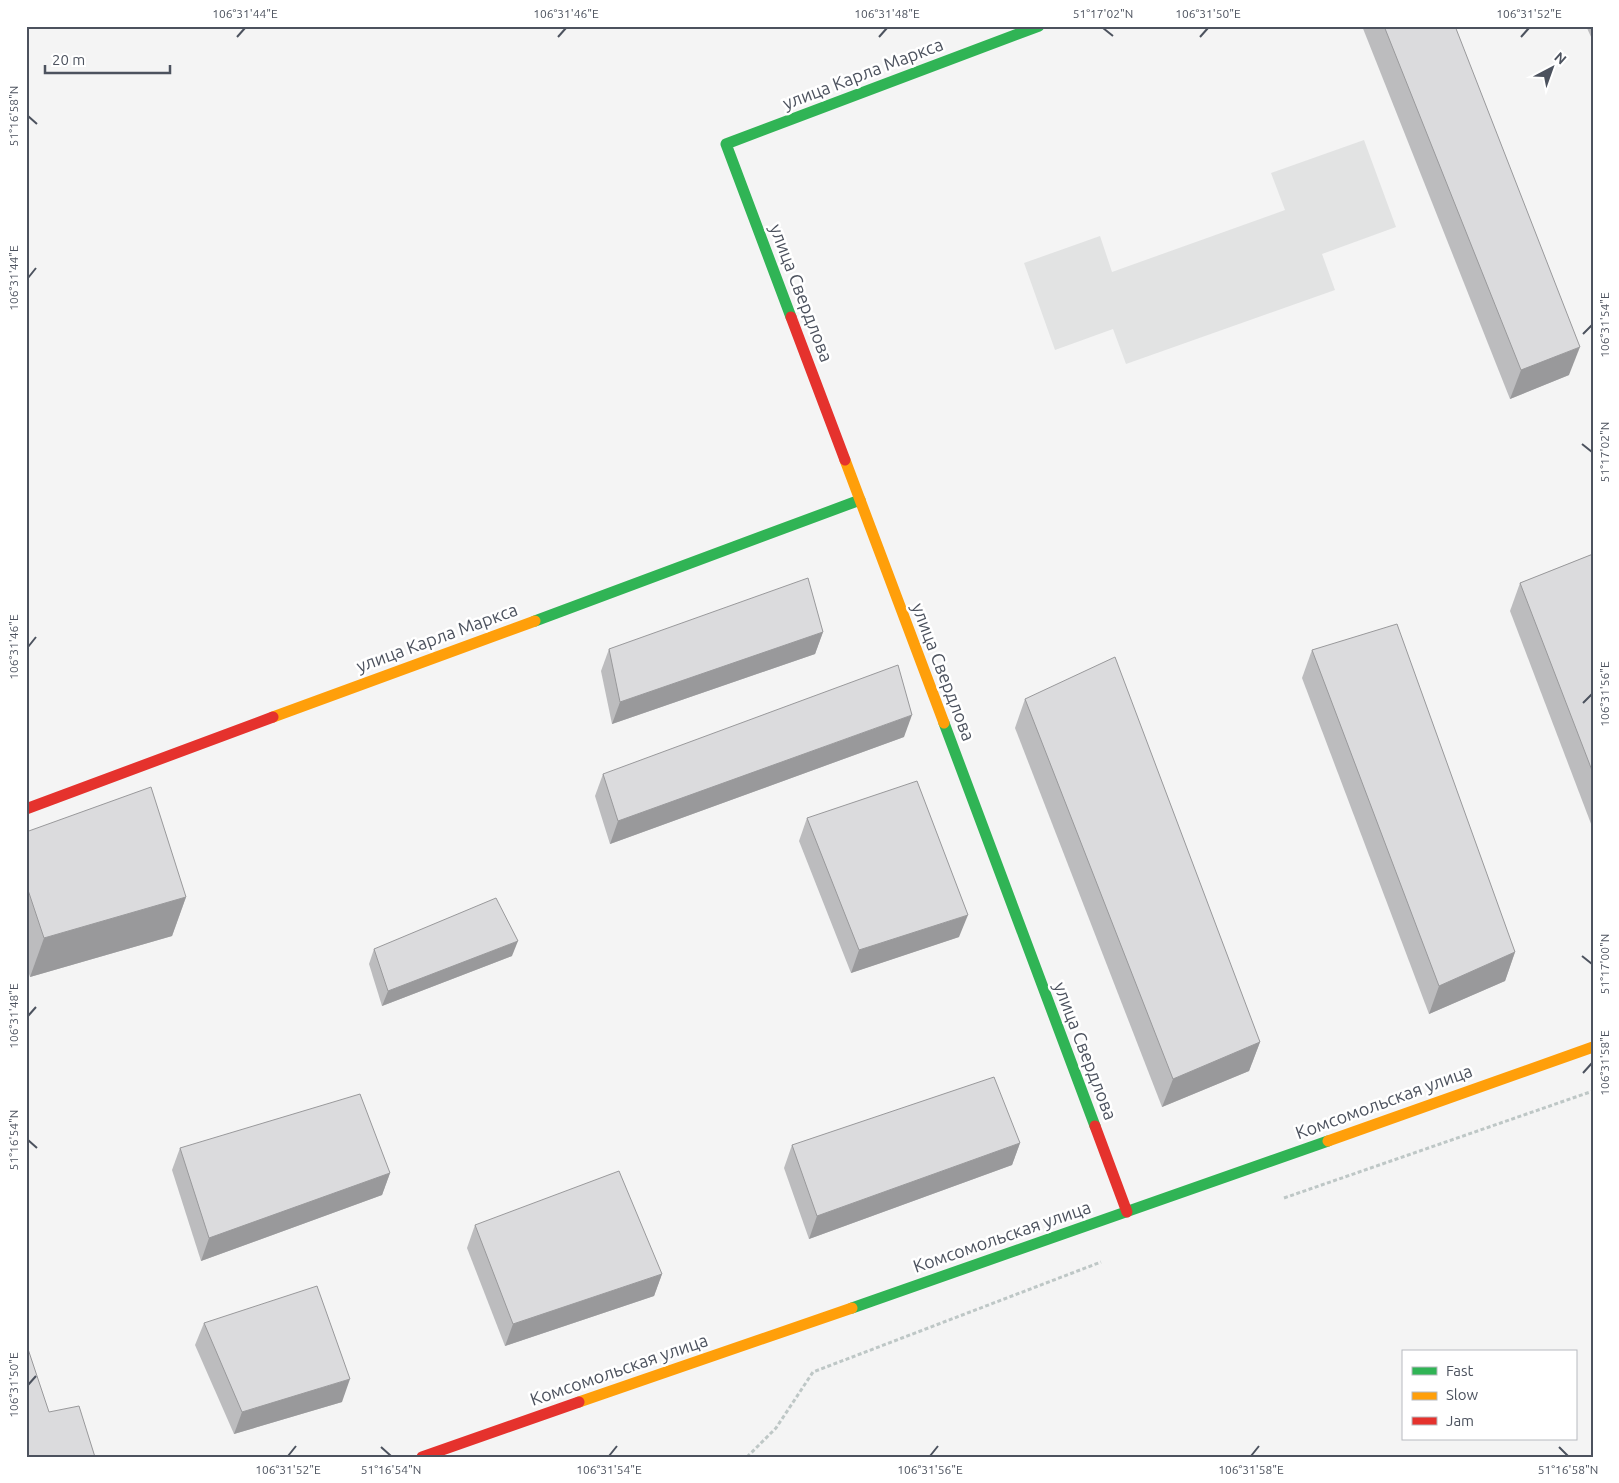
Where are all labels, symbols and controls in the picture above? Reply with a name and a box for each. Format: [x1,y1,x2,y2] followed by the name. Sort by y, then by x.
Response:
[212,7,278,20] text: 106°31'44"E
[533,7,599,20] text: 106°31'46"E
[854,7,920,20] text: 106°31'48"E
[1073,7,1133,20] text: 51°17'02"N
[1175,7,1241,20] text: 106°31'50"E
[1496,7,1562,20] text: 106°31'52"E
[780,33,946,113] street label: улица Карла Маркса
[45,42,170,74] scale bar
[1526,42,1576,92] north arrow
[1551,49,1570,68] text: N
[52,51,85,68] text: 20 m
[7,86,20,146] text: 51°16'58"N
[766,221,837,364] street label: улица Свердлова
[7,245,20,311] text: 106°31'44"E
[1598,292,1611,358] text: 106°31'54"E
[1598,422,1611,482] text: 51°17'02"N
[353,599,520,676] street label: улица Карла Маркса
[908,600,979,743] street label: улица Свердлова
[7,614,20,680] text: 106°31'46"E
[1598,661,1611,727] text: 106°31'56"E
[1598,934,1611,994] text: 51°17'00"N
[1050,979,1121,1122] street label: улица Свердлова
[7,983,20,1049] text: 106°31'48"E
[1598,1030,1611,1096] text: 106°31'58"E
[1293,1060,1475,1142] street label: Комсомольская улица
[7,1110,20,1170] text: 51°16'54"N
[910,1196,1093,1276] street label: Комсомольская улица
[527,1329,710,1409] street label: Комсомольская улица
[1402,1350,1576,1440] legend
[7,1352,20,1418] text: 106°31'50"E
[1446,1362,1474,1379] text: Fast
[1446,1386,1479,1403] text: Slow
[1446,1412,1474,1429] text: Jam
[255,1463,321,1476] text: 106°31'52"E
[361,1463,421,1476] text: 51°16'54"N
[576,1463,642,1476] text: 106°31'54"E
[897,1463,963,1476] text: 106°31'56"E
[1218,1463,1284,1476] text: 106°31'58"E
[1538,1463,1598,1476] text: 51°16'58"N

